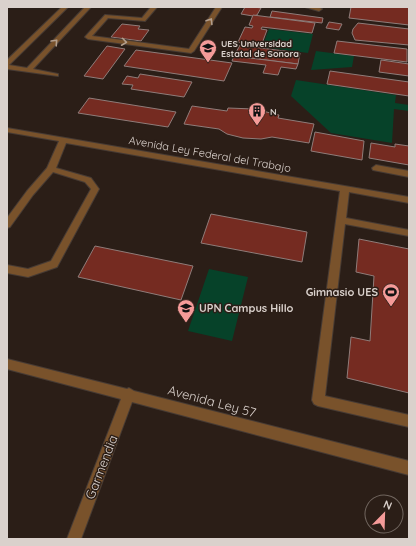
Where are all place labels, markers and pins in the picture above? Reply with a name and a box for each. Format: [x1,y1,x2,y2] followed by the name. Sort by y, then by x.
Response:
[198,38,218,63] school or university icon: UES Universidad Estatal de Sonora
[221,38,299,59] place label: UES Universidad Estatal de Sonora
[247,101,267,126] building icon: N
[270,106,277,117] place label: N
[381,282,401,307] sports icon: Gimnasio UES
[306,285,378,299] place label: Gimnasio UES
[176,298,196,323] school or university icon: UPN Campus Hillo
[199,301,294,315] place label: UPN Campus Hillo

